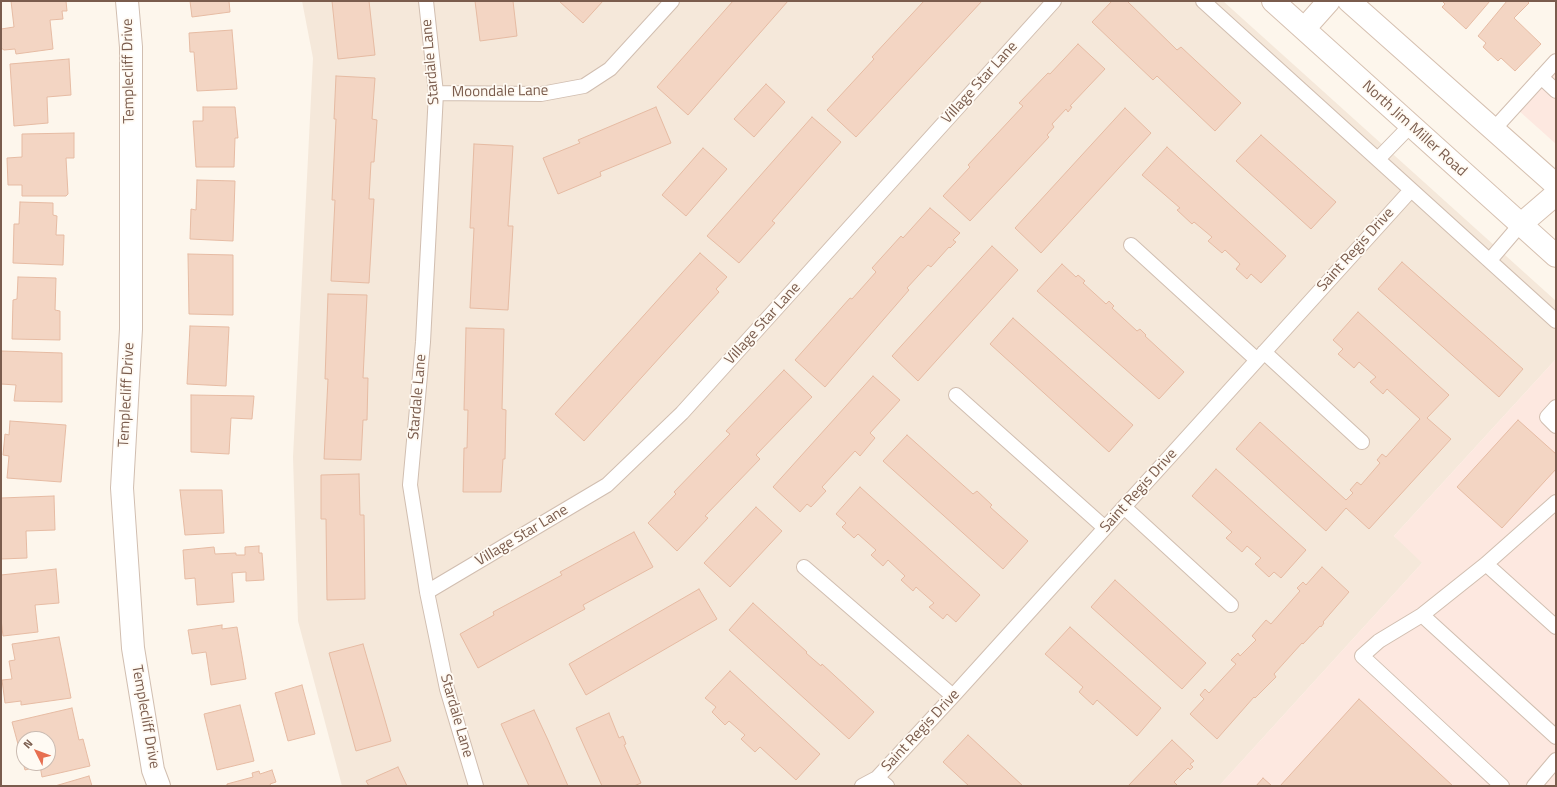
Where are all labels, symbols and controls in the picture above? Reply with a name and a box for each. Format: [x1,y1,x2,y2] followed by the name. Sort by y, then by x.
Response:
[119,18,139,124] street label: Templecliff Drive
[418,18,444,106] street label: Stardale Lane
[938,38,1022,128] street label: Village Star Lane
[1358,77,1470,181] street label: North Jim Miller Road
[452,82,548,102] street label: Moondale Lane
[1314,204,1398,296] street label: Saint Regis Drive
[721,279,805,369] street label: Village Star Lane
[115,342,139,448] street label: Templecliff Drive
[405,353,431,441] street label: Stardale Lane
[1097,445,1181,537] street label: Saint Regis Drive
[473,501,571,571] street label: Village Star Lane
[127,664,163,770] street label: Templecliff Drive
[436,672,476,760] street label: Stardale Lane
[878,686,964,776] street label: Saint Regis Drive
[16,731,56,771] north arrow
[19,735,36,752] text: N

